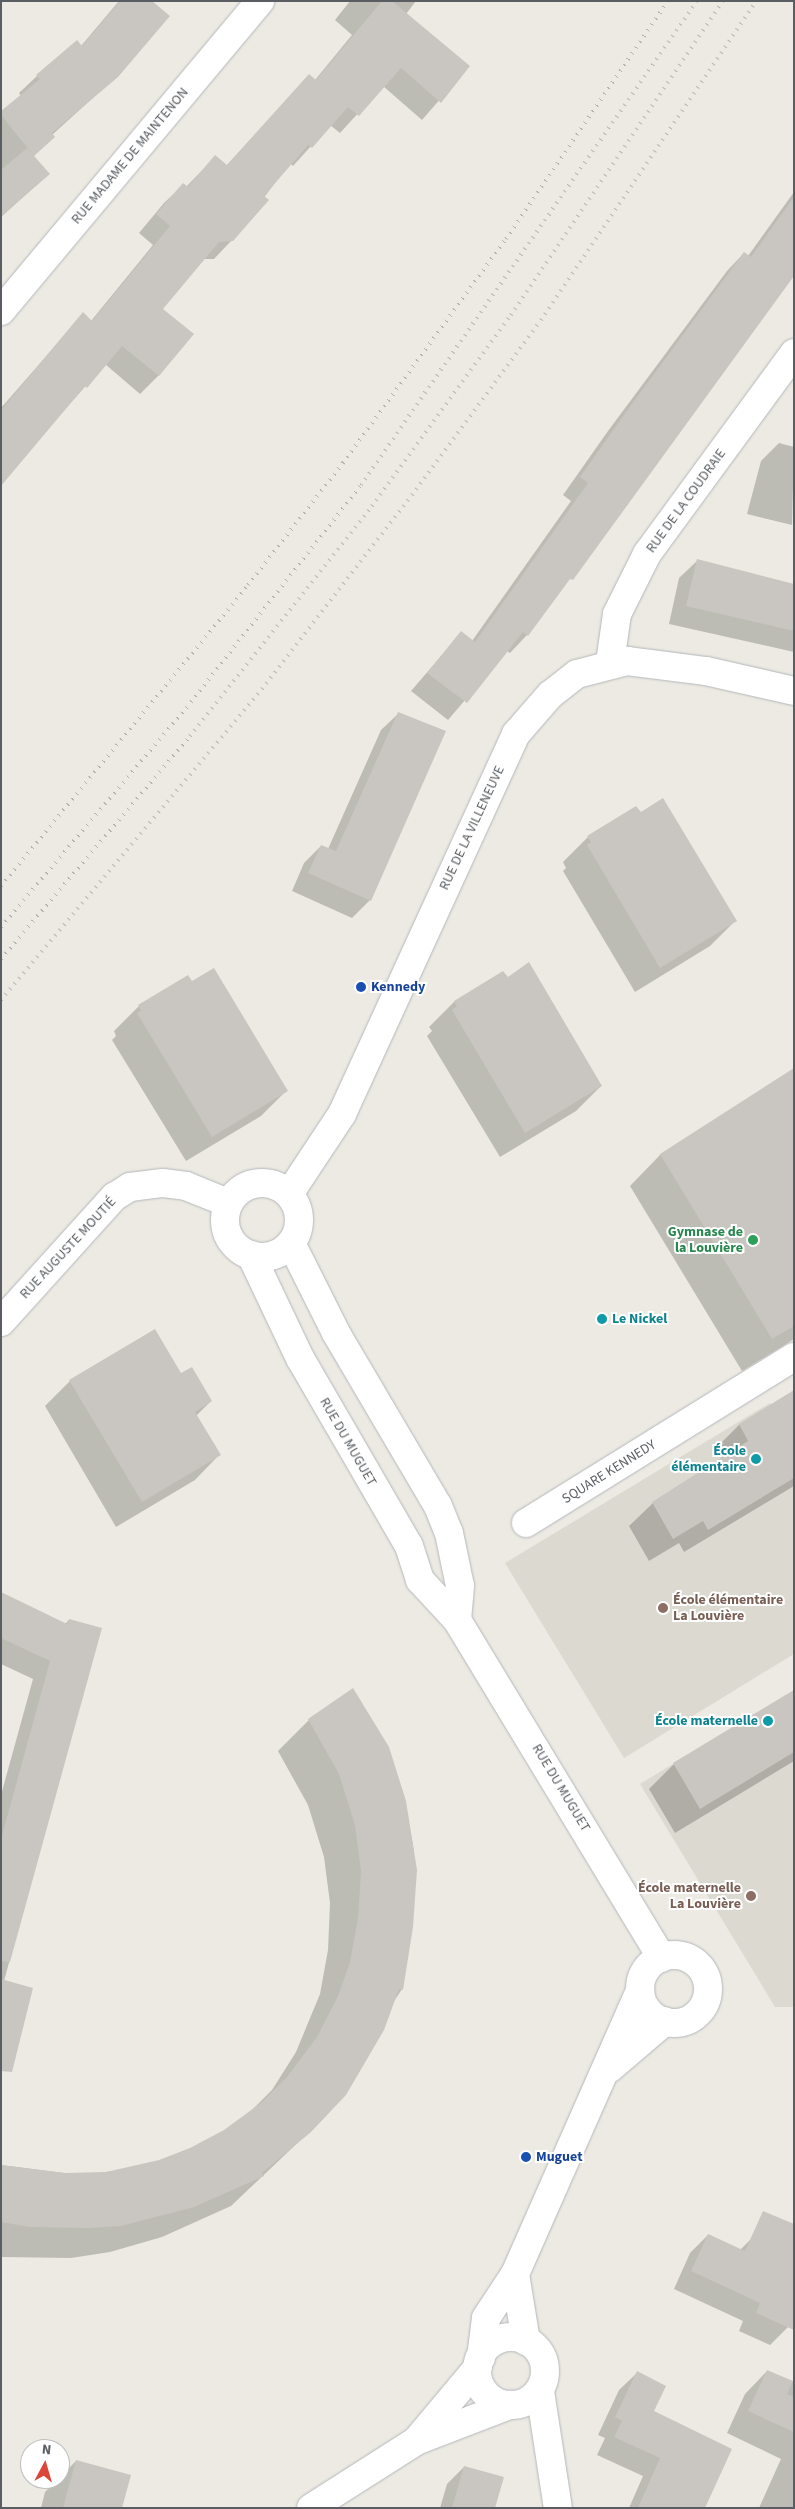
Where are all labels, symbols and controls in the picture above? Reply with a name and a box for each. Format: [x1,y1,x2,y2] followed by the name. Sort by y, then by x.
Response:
[68,84,192,228] street label: RUE MADAME DE MAINTENON
[643,446,729,556] street label: RUE DE LA COUDRAIE
[436,763,508,893] street label: RUE DE LA VILLENEUVE
[371,979,425,995] place label: Kennedy
[355,981,367,993] marker: Kennedy
[16,1194,120,1302] street label: RUE AUGUSTE MOUTIÉ
[668,1224,743,1256] place label: Gymnase de la Louvière
[747,1234,759,1246] marker: Gymnase de la Louvière
[612,1311,667,1327] place label: Le Nickel
[596,1313,608,1325] marker: Le Nickel
[316,1395,380,1489] street label: RUE DU MUGUET
[559,1436,659,1508] street label: SQUARE KENNEDY
[671,1443,746,1475] place label: École élémentaire
[750,1453,762,1465] marker: École élémentaire
[673,1592,783,1624] place label: École élémentaire La Louvière
[657,1602,669,1614] marker: École élémentaire La Louvière
[655,1713,758,1729] place label: École maternelle
[762,1715,774,1727] marker: École maternelle
[528,1741,594,1835] street label: RUE DU MUGUET
[638,1880,741,1912] place label: École maternelle La Louvière
[745,1890,757,1902] marker: École maternelle La Louvière
[536,2149,583,2165] place label: Muguet
[520,2151,532,2163] marker: Muguet
[20,2439,70,2489] north arrow
[41,2440,52,2461] text: N

